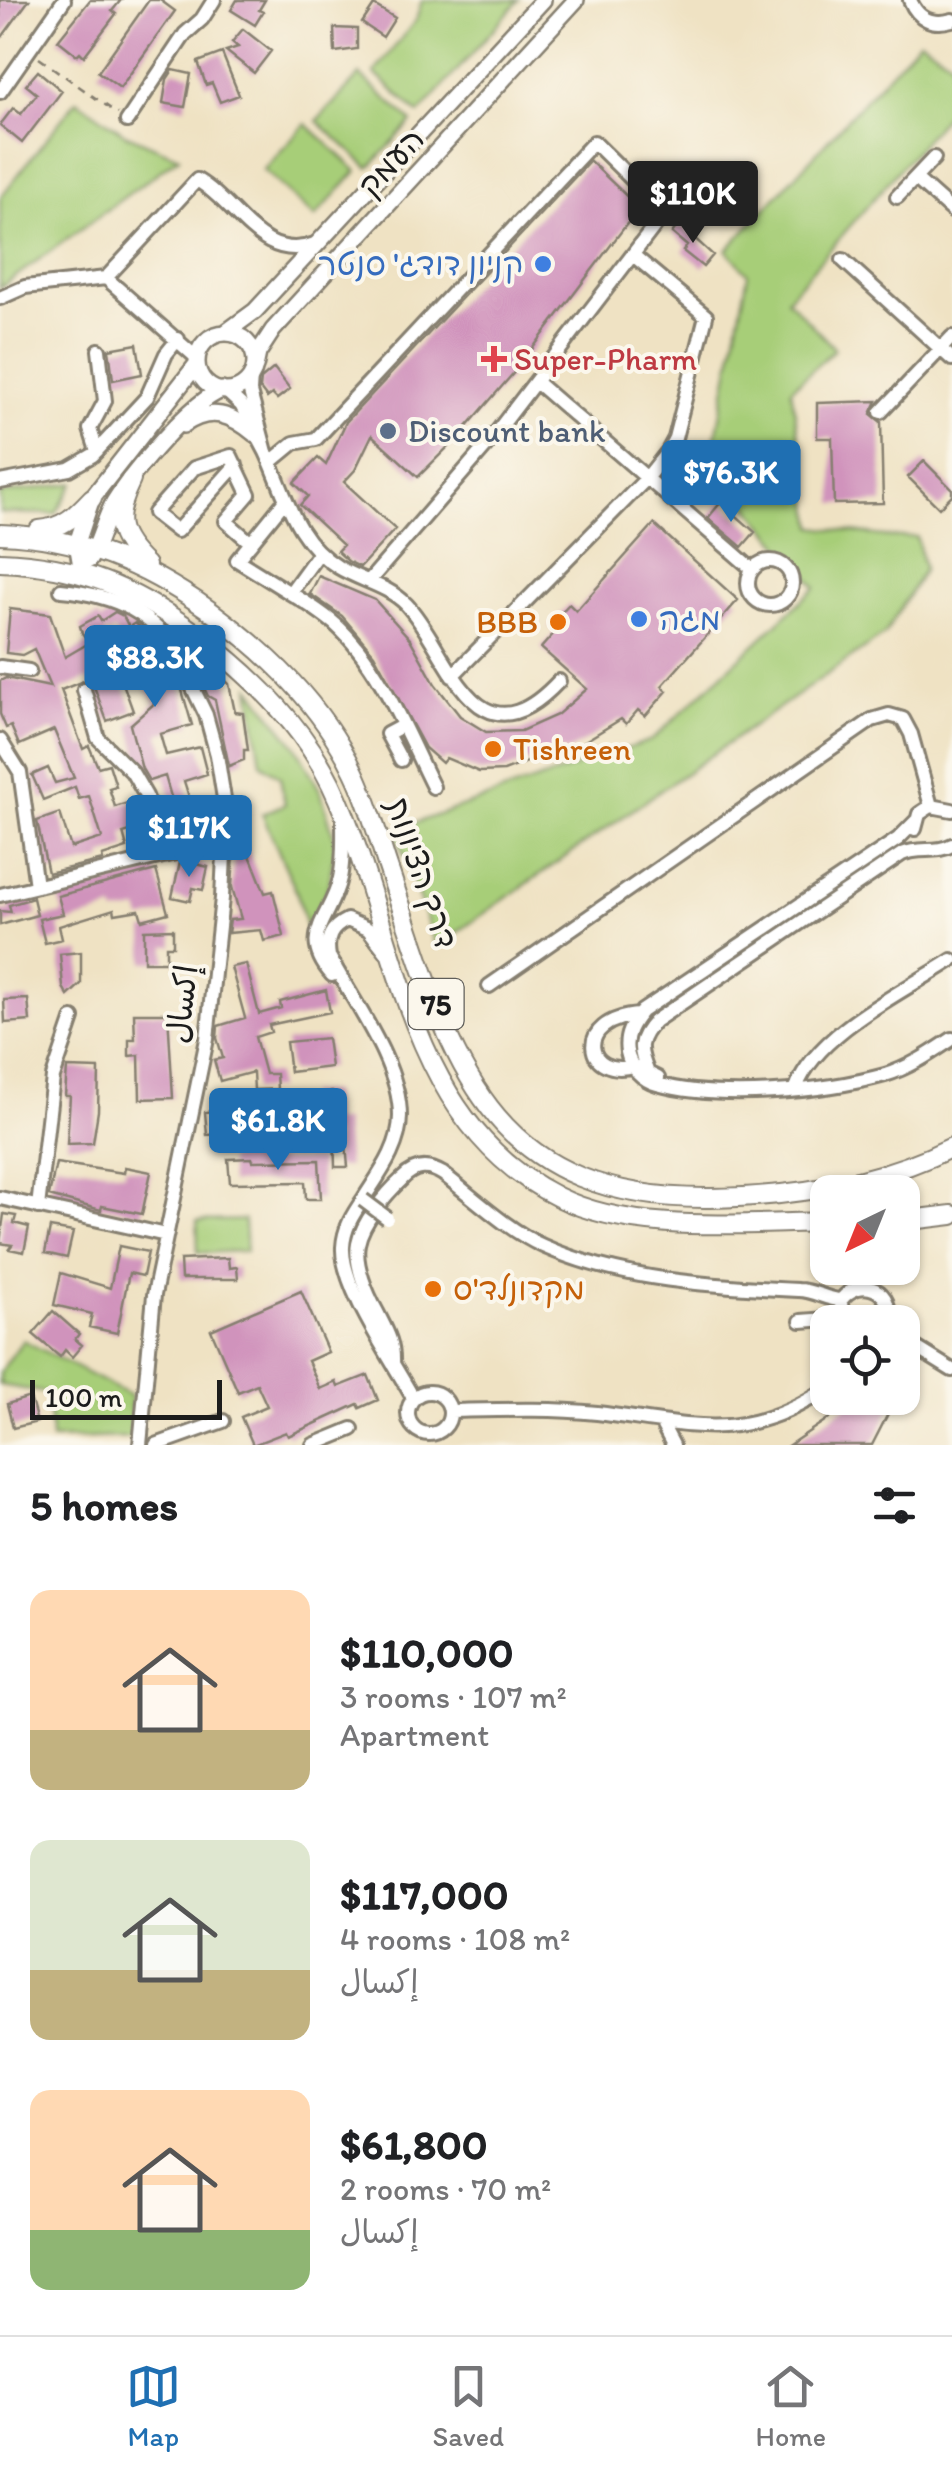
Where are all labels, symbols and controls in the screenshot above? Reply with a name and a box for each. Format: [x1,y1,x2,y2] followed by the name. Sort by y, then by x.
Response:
[350,120,433,205] street label: העמק
[623,161,763,246] pin: $110K
[650,174,736,212] text: $110K
[318,245,523,284] place label: קניון דודג' סנטר
[532,253,554,275] marker: קניון דודג' סנטר
[514,340,697,378] place label: Super-Pharm
[483,348,505,370] marker: Super-Pharm
[408,412,606,450] place label: Discount bank
[377,420,399,442] marker: Discount bank
[650,440,812,525] pin: $76.3K
[684,453,778,491] text: $76.3K
[659,600,721,638] place label: מגה
[476,603,538,641] place label: BBB
[628,608,650,630] marker: מגה
[547,611,569,633] marker: BBB
[74,625,236,710] pin: $88.3K
[106,638,204,676] text: $88.3K
[513,730,631,768] place label: Tishreen
[482,738,504,760] marker: Tishreen
[377,792,466,954] street label: דרך הציונות
[119,795,259,880] pin: $117K
[148,808,230,846] text: $117K
[158,963,207,1045] street label: إكسال
[408,979,464,1029] road number: 75
[197,1088,359,1173] pin: $61.8K
[231,1101,325,1139] text: $61.8K
[810,1175,920,1285] north arrow
[810,1175,920,1415] map controls
[453,1270,585,1309] place label: מקדונלד'ס
[422,1278,444,1300] marker: מקדונלד'ס
[810,1305,920,1415] button: locate
[30,1375,222,1420] scale bar
[45,1380,122,1414] text: 100 m
[867,1478,922,1533] icon: filters
[30,1480,178,1531] text: 5 homes
[340,1627,514,1678] text: $110,000
[110,1630,230,1750] icon: home
[340,1678,567,1716] text: 3 rooms · 107 m²
[340,1716,489,1754] text: Apartment
[340,1869,509,1920] text: $117,000
[110,1880,230,2000] icon: home
[340,1920,570,1958] text: 4 rooms · 108 m²
[340,1963,418,2001] text: إكسال
[340,2119,488,2170] text: $61,800
[110,2130,230,2250] icon: home
[340,2170,551,2208] text: 2 rooms · 70 m²
[340,2213,418,2251] text: إكسال
[126,2359,181,2453] tab: Map
[432,2359,504,2453] tab: Saved
[756,2359,826,2453] tab: Home

